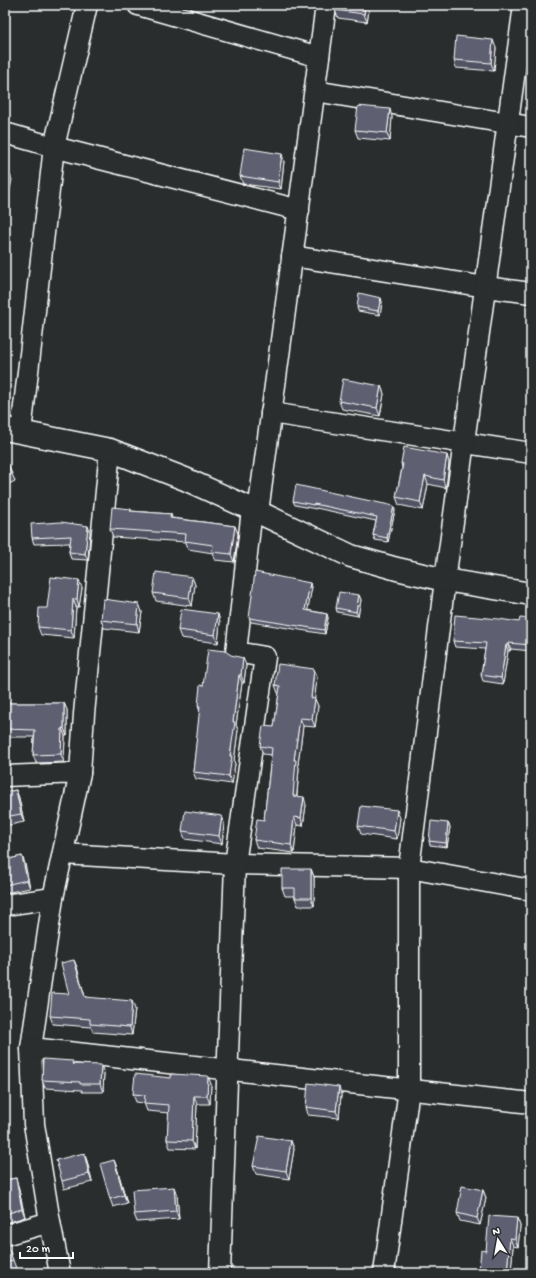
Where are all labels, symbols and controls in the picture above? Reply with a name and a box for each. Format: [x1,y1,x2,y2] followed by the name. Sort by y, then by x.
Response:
[478,1220,518,1260] north arrow
[492,1226,501,1239] text: N
[20,1234,73,1260] scale bar
[26,1243,51,1257] text: 20 m

